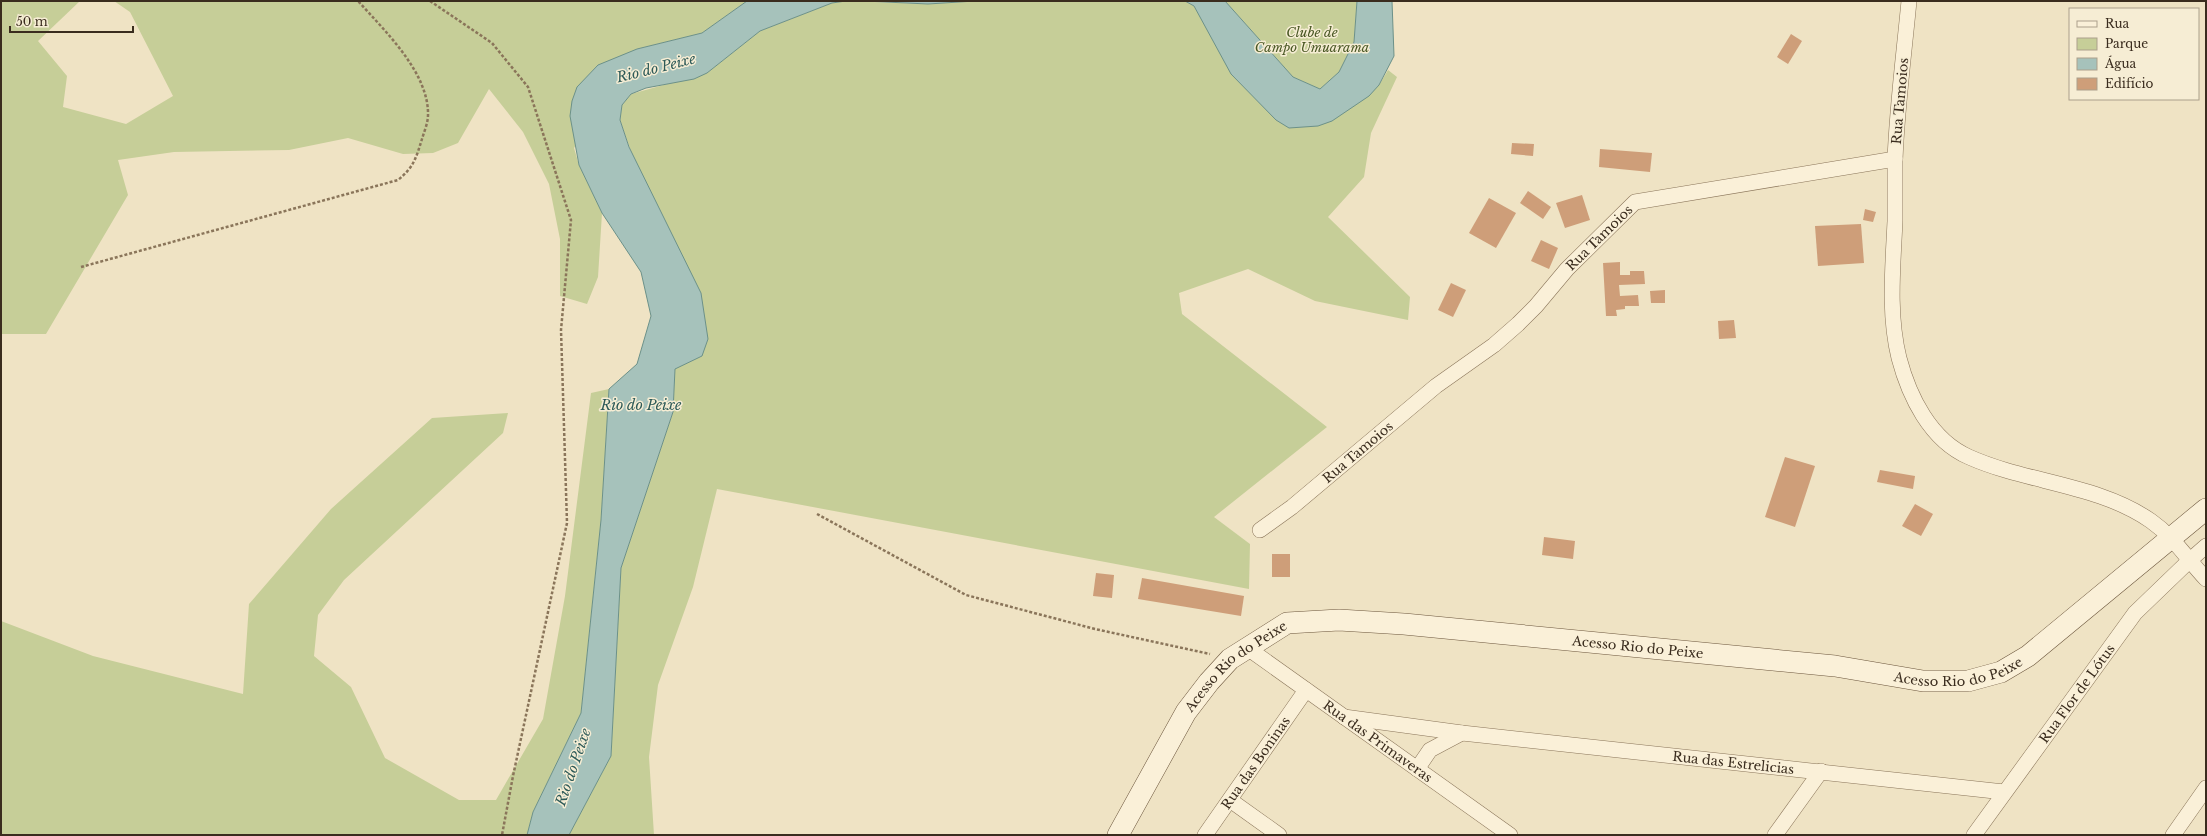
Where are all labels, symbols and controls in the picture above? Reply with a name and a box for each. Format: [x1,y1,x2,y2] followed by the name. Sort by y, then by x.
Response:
[10,8,133,34] scale bar
[2069,8,2199,100] legend
[16,14,48,29] text: 50 m
[2105,16,2129,31] text: Rua
[1255,24,1369,56] park label: Clube de Campo Umuarama
[2105,36,2148,51] text: Parque
[614,49,698,87] water label: Rio do Peixe
[2104,55,2136,71] text: Água
[1888,57,1912,145] street label: Rua Tamoios
[2105,76,2153,91] text: Edifício
[1562,201,1636,274] street label: Rua Tamoios
[600,396,682,414] water label: Rio do Peixe
[1319,417,1396,486] street label: Rua Tamoios
[1180,617,1290,716] street label: Acesso Rio do Peixe
[1570,632,1704,662] street label: Acesso Rio do Peixe
[2035,640,2118,746] street label: Rua Flor de Lótus
[1892,653,2025,690] street label: Acesso Rio do Peixe
[1320,696,1436,786] street label: Rua das Primaveras
[1217,713,1294,813] street label: Rua das Boninas
[551,725,595,809] water label: Rio do Peixe
[1672,747,1795,778] street label: Rua das Estrelicias

